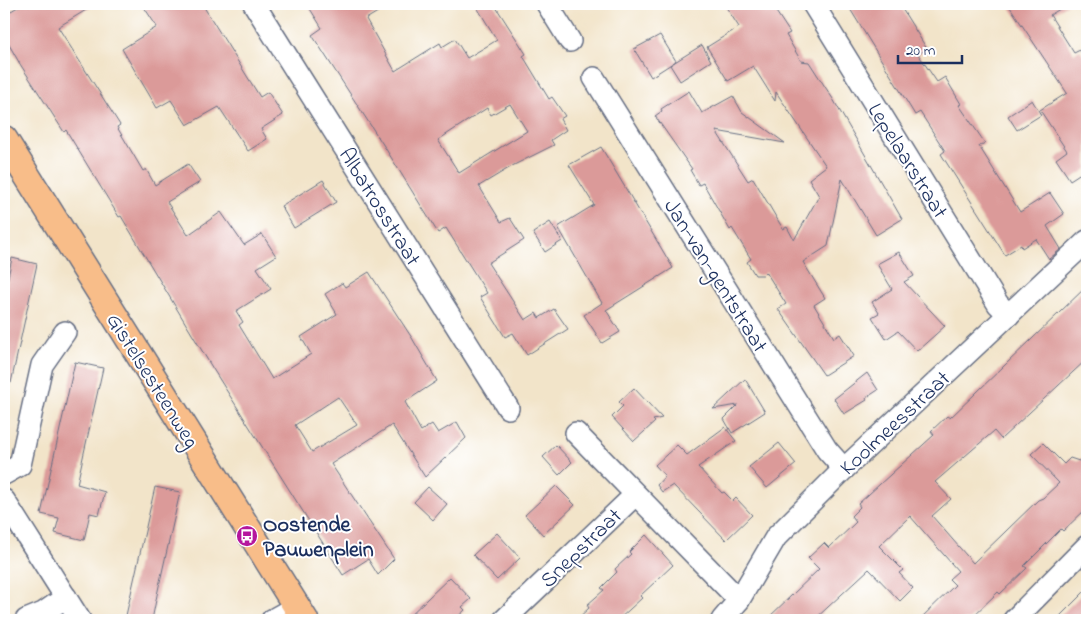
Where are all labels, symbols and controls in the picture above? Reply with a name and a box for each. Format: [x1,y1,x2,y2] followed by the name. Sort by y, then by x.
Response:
[898,32,962,64] scale bar
[906,40,936,62] text: 20 m
[858,98,955,226] street label: Lepelaarstraat
[329,142,428,273] street label: Albatrosstraat
[653,194,775,361] street label: Jan-van-gentstraat
[96,308,206,456] street label: Gistelsesteenweg
[834,364,959,484] street label: Koolmeesstraat
[534,501,631,597] street label: Snepstraat
[263,510,374,567] place label: Oostende Pauwenplein
[235,524,259,548] bus stop icon: Oostende Pauwenplein

